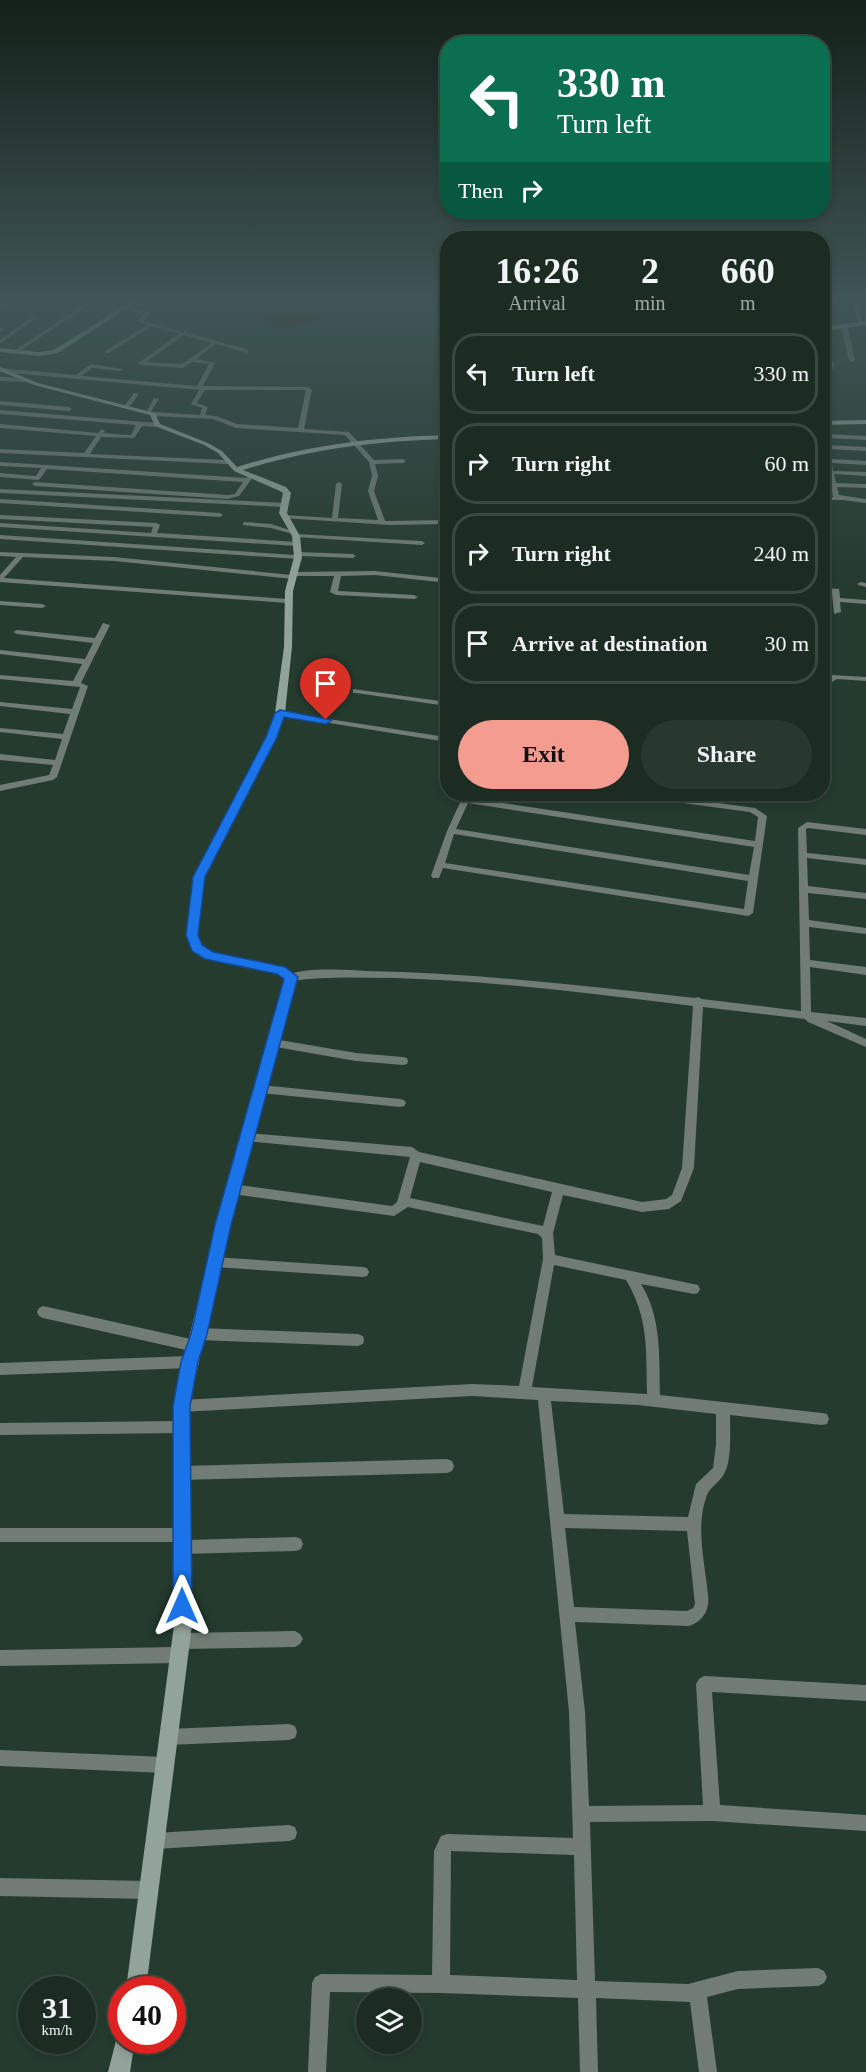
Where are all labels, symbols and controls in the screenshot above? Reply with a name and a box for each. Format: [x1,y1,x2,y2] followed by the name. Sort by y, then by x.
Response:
[458,60,536,138] icon: left
[557,60,666,106] text: 330 m
[557,109,651,139] text: Turn left
[515,174,548,207] icon: right
[458,178,503,203] text: Then
[495,251,579,291] text: 16:26
[641,251,659,291] text: 2
[721,251,775,291] text: 660
[508,292,566,314] text: Arrival
[634,292,666,314] text: min
[740,292,756,314] text: m
[461,357,494,390] icon: left
[512,361,595,386] text: Turn left
[753,361,809,386] text: 330 m
[461,447,494,480] icon: right
[512,451,611,476] text: Turn right
[764,451,809,476] text: 60 m
[461,537,494,570] icon: right
[512,541,611,566] text: Turn right
[753,541,809,566] text: 240 m
[461,627,494,660] icon: arrive
[512,631,708,656] text: Arrive at destination
[764,631,809,656] text: 30 m
[300,658,351,720] pin
[309,667,342,700] icon: arrive
[458,720,629,789] button: Exit
[641,720,812,789] button: Share
[150,1574,214,1638] position arrow
[108,1976,186,2054] speed limit sign: 40
[356,1988,422,2054] map controls
[356,1988,422,2054] button: layers
[42,1991,72,2024] text: 31
[42,2022,72,2038] text: km/h

